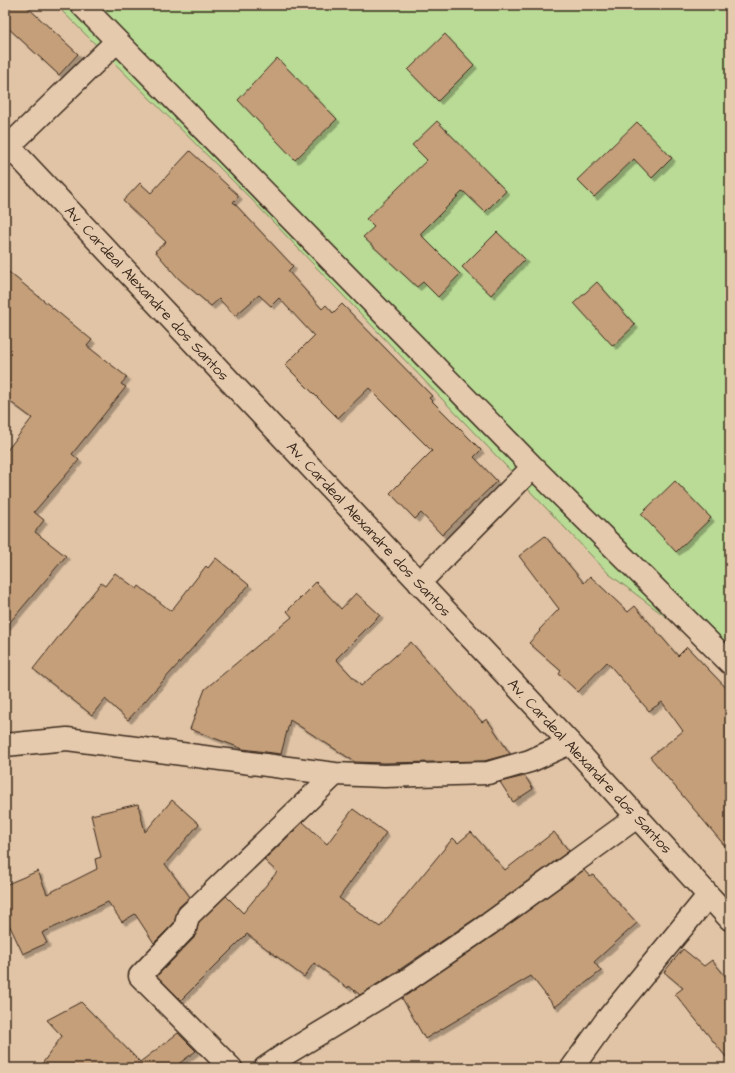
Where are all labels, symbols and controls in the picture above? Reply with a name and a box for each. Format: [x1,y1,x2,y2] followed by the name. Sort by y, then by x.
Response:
[60,201,234,386] street label: Av. Cardeal Alexandre dos Santos
[282,437,456,622] street label: Av. Cardeal Alexandre dos Santos
[503,674,677,859] street label: Av. Cardeal Alexandre dos Santos

